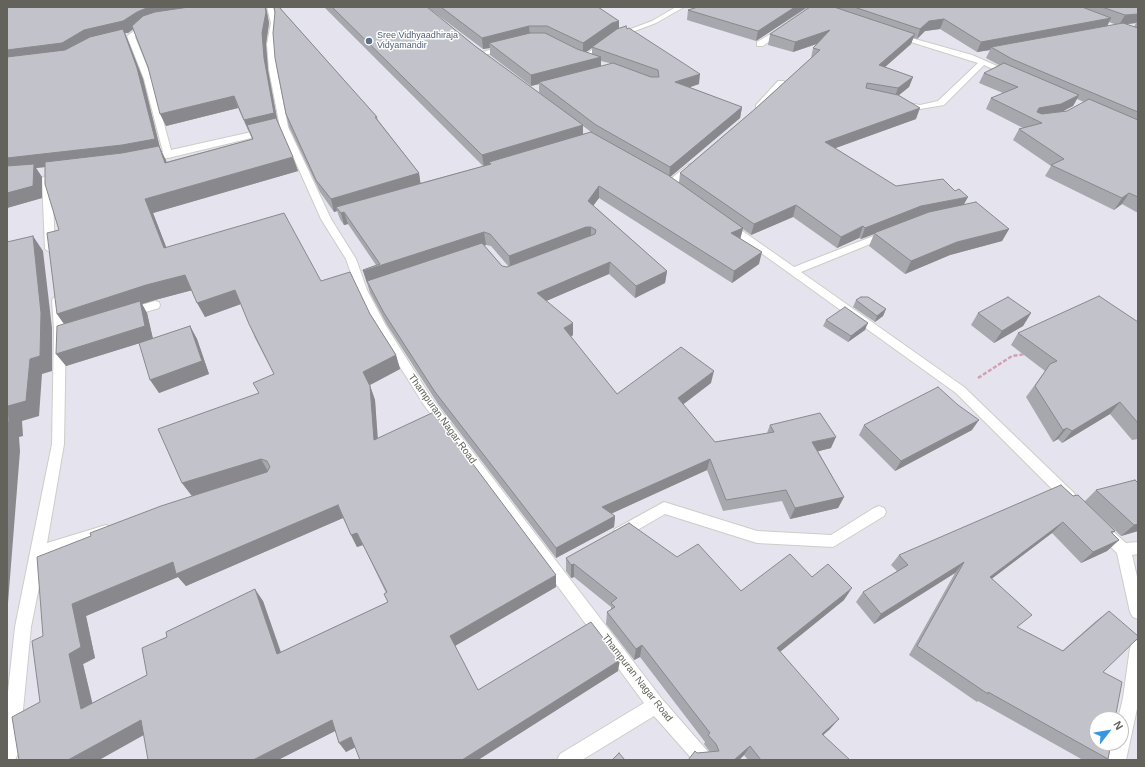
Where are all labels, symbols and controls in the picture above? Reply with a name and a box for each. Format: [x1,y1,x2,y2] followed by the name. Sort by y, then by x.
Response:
[377,31,458,52] place label: Sree Vidhyaadhiraja Vidyamandir
[364,36,374,46] marker: Sree Vidhyaadhiraja Vidyamandir
[405,372,479,466] street label: Thampuran Nagar Road
[599,632,675,724] street label: Thampuran Nagar Road
[1089,711,1129,751] north arrow
[1111,719,1126,732] text: N

